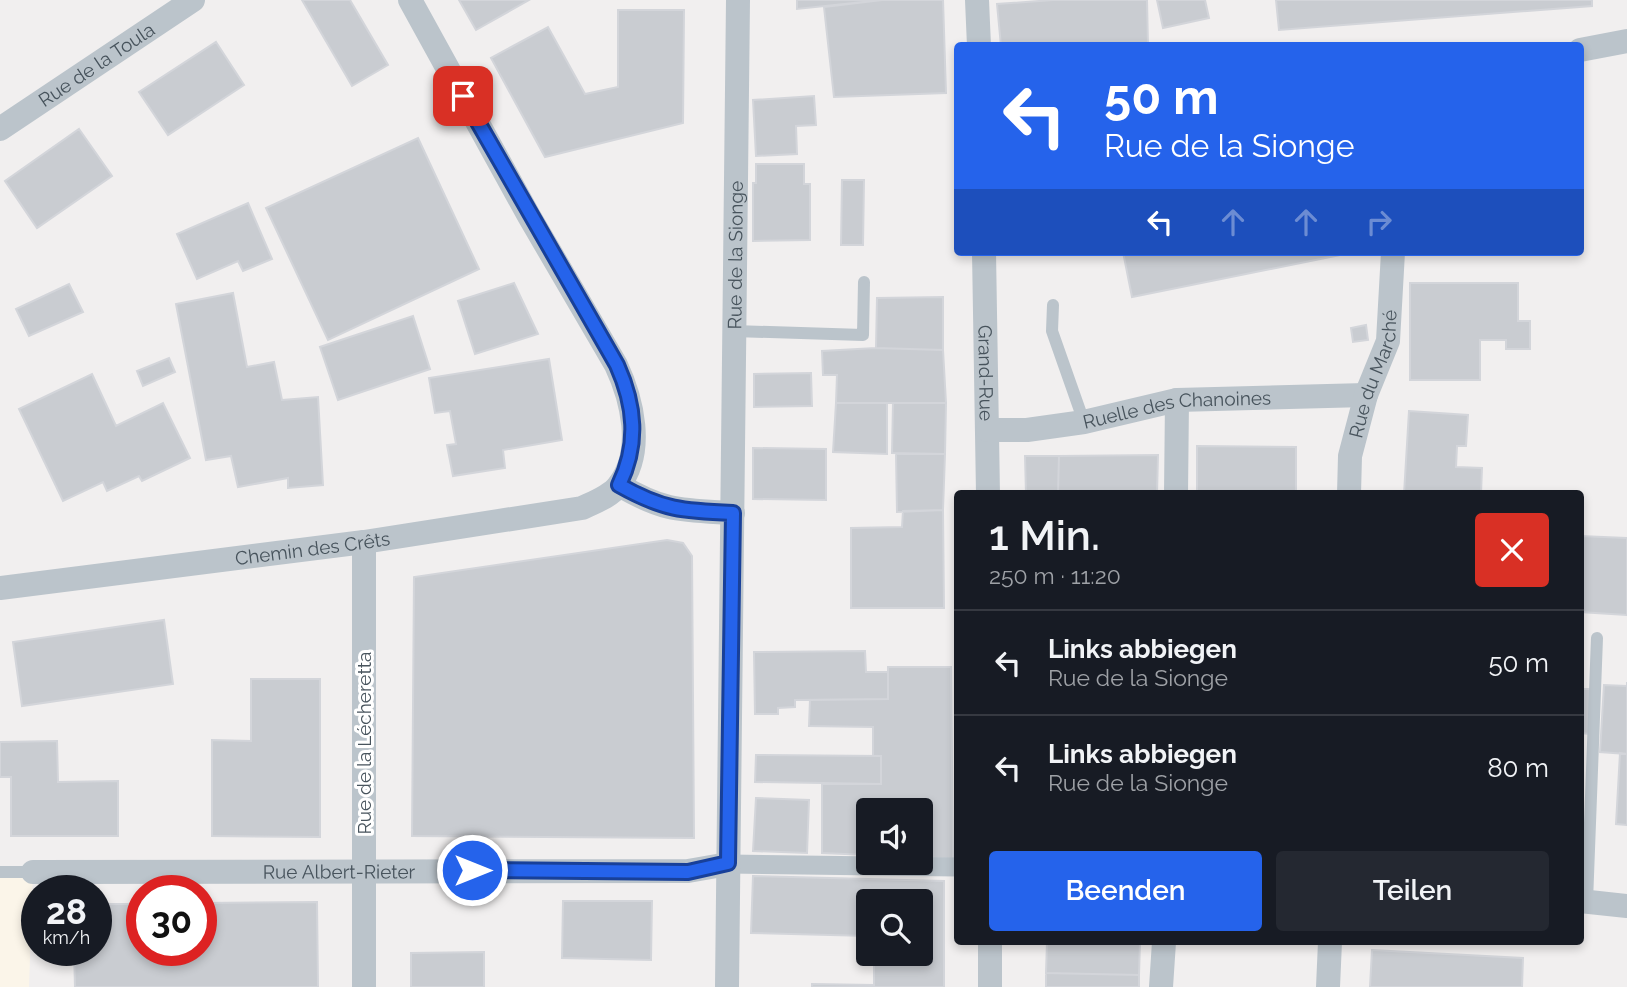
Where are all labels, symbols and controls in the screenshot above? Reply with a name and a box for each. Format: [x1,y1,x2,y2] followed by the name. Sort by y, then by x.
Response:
[34,18,159,111] street label: Rue de la Toula
[433,66,493,126] pin
[1104,68,1219,125] text: 50 m
[989,70,1080,161] icon: left
[444,77,482,115] icon: arrive
[1104,127,1354,164] text: Rue de la Sionge
[723,181,747,330] street label: Rue de la Sionge
[1141,203,1179,241] icon: left
[1214,203,1252,241] icon: ahead
[1287,203,1325,241] icon: ahead
[1360,203,1398,241] icon: right
[1344,309,1401,440] street label: Rue du Marché
[974,325,998,421] street label: Grand-Rue
[1081,387,1271,433] street label: Ruelle des Chanoines
[989,511,1100,560] text: 1 Min.
[1475,513,1549,587] button: close
[234,527,391,569] street label: Chemin des Crêts
[989,562,1121,589] text: 250 m · 11:20
[1048,634,1237,664] text: Links abbiegen
[989,644,1027,682] icon: left
[1488,648,1549,678] text: 50 m
[353,652,375,834] street label: Rue de la Lécheretta
[1048,664,1228,691] text: Rue de la Sionge
[1048,739,1237,769] text: Links abbiegen
[989,749,1027,787] icon: left
[1487,753,1549,783] text: 80 m
[1048,769,1228,796] text: Rue de la Sionge
[856,798,933,966] map controls
[856,798,933,875] button: sound
[435,833,509,907] position arrow
[989,851,1262,931] button: Beenden
[1276,851,1549,931] button: Teilen
[263,860,416,883] street label: Rue Albert-Rieter
[126,875,217,966] speed limit sign: 30
[856,889,933,966] button: search
[46,891,87,932] text: 28
[43,927,90,948] text: km/h

